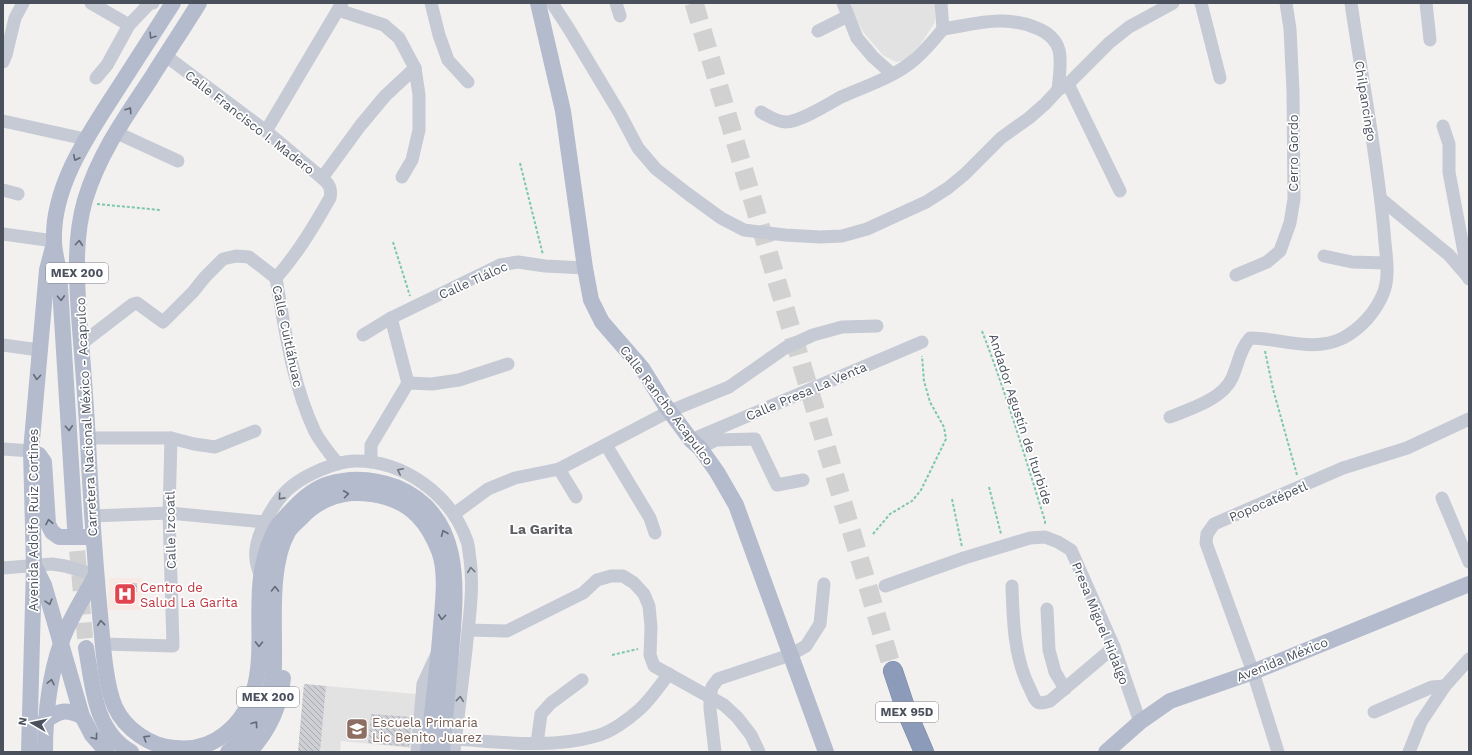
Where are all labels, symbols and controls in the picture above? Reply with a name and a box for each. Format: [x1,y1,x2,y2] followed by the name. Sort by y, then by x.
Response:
[149,32,157,39] one-way arrow
[1352,60,1379,143] street label: Chilpancingo
[182,67,317,178] street label: Calle Francisco I. Madero
[124,107,132,114] one-way arrow
[1286,114,1301,192] street label: Cerro Gordo
[73,154,81,161] one-way arrow
[74,240,83,246] one-way arrow
[436,259,510,302] street label: Calle Tláloc
[46,263,108,283] road number: MEX 200
[269,284,306,389] street label: Calle Cuitláhuac
[56,295,65,301] one-way arrow
[73,297,100,537] street label: Carretera Nacional México - Acapulco
[986,332,1055,506] street label: Andador Agustín de Iturbide
[617,343,717,468] street label: Calle Rancho Acapulco
[743,359,870,424] street label: Calle Presa La Venta
[32,374,41,380] one-way arrow
[64,425,73,431] one-way arrow
[26,428,41,611] street label: Avenida Adolfo Ruiz Cortines
[396,468,404,475] one-way arrow
[1227,478,1310,525] street label: Popocatépetl
[343,490,349,499] one-way arrow
[162,491,179,569] street label: Calle Izcoatl
[279,493,286,500] one-way arrow
[45,519,54,525] one-way arrow
[509,521,573,537] district label: La Garita
[441,530,449,537] one-way arrow
[1069,560,1132,687] street label: Presa Miguel Hidalgo
[467,567,476,573] one-way arrow
[140,580,238,610] place label: Centro de Salud La Garita
[112,581,138,607] hospital icon: Centro de Salud La Garita
[270,586,279,592] one-way arrow
[44,598,53,605] one-way arrow
[438,614,447,620] one-way arrow
[97,620,106,626] one-way arrow
[1234,634,1330,685] street label: Avenida México
[255,641,263,647] one-way arrow
[47,679,55,686] one-way arrow
[237,687,299,707] road number: MEX 200
[456,696,465,702] one-way arrow
[876,702,938,722] road number: MEX 95D
[12,703,52,743] north arrow
[372,715,482,745] place label: Escuela Primaria Lic Benito Juarez
[16,716,30,727] text: N
[344,716,370,742] school or university icon: Escuela Primaria Lic Benito Juarez
[250,722,257,729] one-way arrow
[90,733,97,740] one-way arrow
[143,736,150,743] one-way arrow

